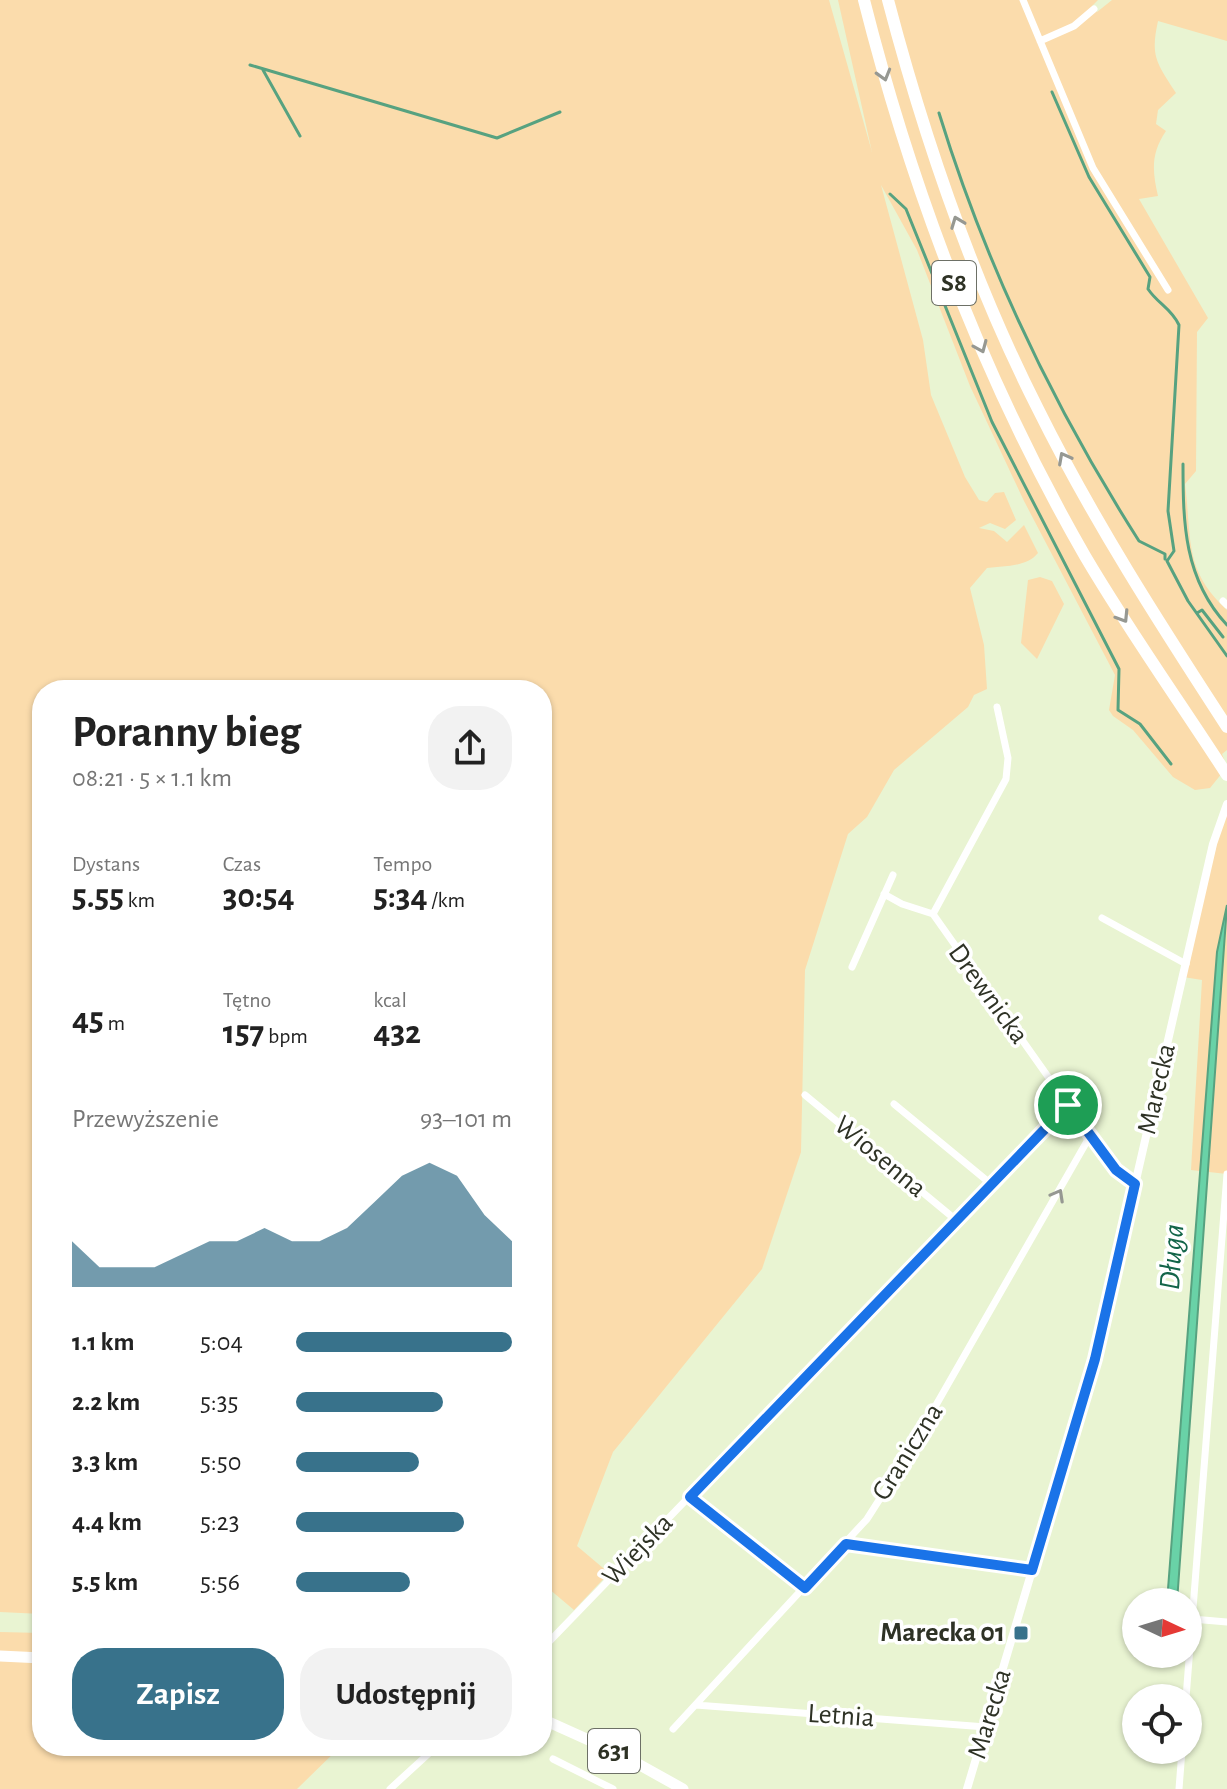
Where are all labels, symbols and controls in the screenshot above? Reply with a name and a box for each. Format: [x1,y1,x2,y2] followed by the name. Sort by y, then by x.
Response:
[875,68,892,82] one-way arrow
[950,216,967,230] one-way arrow
[932,261,976,305] road number: S8
[971,338,987,353] one-way arrow
[1059,452,1074,467] one-way arrow
[1113,609,1128,623] one-way arrow
[428,706,512,790] button: share
[72,711,301,755] text: Poranny bieg
[72,765,232,791] text: 08:21 · 5 × 1.1 km
[72,853,140,875] text: Dystans
[223,853,261,875] text: Czas
[373,853,432,875] text: Tempo
[72,880,124,914] text: 5.55
[223,880,295,914] text: 30:54
[373,880,428,914] text: 5:34
[124,889,155,911] text: km
[428,889,465,911] text: /km
[943,939,1033,1049] street label: Drewnicka
[223,989,271,1011] text: Tętno
[373,989,407,1011] text: kcal
[72,1003,104,1037] text: 45
[104,1012,125,1034] text: m
[223,1016,264,1050] text: 157
[373,1016,421,1050] text: 432
[264,1025,308,1047] text: bpm
[1133,1041,1181,1137] street label: Marecka
[1034,1071,1102,1139] pin
[1046,1083,1090,1127] icon: arrive
[72,1106,219,1132] text: Przewyższenie
[420,1106,512,1132] text: 93–101 m
[829,1111,931,1203] street label: Wiosenna
[1048,1189,1064,1203] one-way arrow
[1155,1223,1189,1291] water label: Długa
[72,1329,134,1355] text: 1.1 km
[200,1329,243,1355] text: 5:04
[72,1389,140,1415] text: 2.2 km
[200,1389,238,1415] text: 5:35
[867,1398,949,1505] street label: Graniczna
[72,1449,138,1475] text: 3.3 km
[200,1449,241,1475] text: 5:50
[72,1509,142,1535] text: 4.4 km
[200,1509,239,1535] text: 5:23
[597,1509,679,1591] street label: Wiejska
[72,1569,138,1595] text: 5.5 km
[200,1569,240,1595] text: 5:56
[1122,1588,1202,1668] north arrow
[1122,1588,1202,1764] map controls
[880,1619,1005,1647] place label: Marecka 01
[1012,1624,1030,1642] marker: Marecka 01
[72,1648,284,1740] button: Zapisz
[300,1648,512,1740] button: Udostępnij
[963,1666,1017,1762] street label: Marecka
[1122,1684,1202,1764] button: locate
[806,1700,876,1732] street label: Letnia
[588,1729,640,1773] road number: 631

